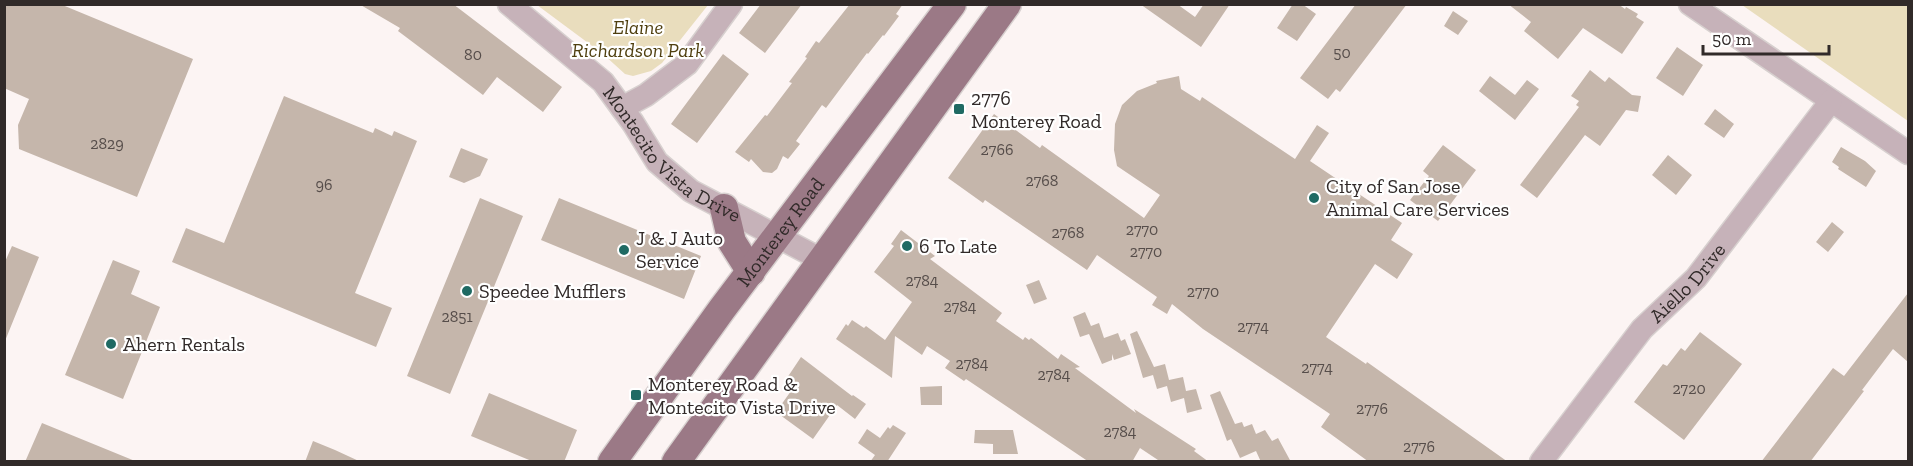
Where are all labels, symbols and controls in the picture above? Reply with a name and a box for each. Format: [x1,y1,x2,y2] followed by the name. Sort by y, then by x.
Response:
[572,15,704,62] park label: Elaine Richardson Park
[1703,18,1829,56] scale bar
[1712,28,1752,50] text: 50 m
[1333,43,1351,62] house number: 50
[464,45,482,64] house number: 80
[598,81,745,227] street label: Montecito Vista Drive
[971,86,1101,133] place label: 2776 Monterey Road
[952,102,966,116] marker: 2776 Monterey Road
[90,134,124,153] house number: 2829
[981,140,1013,159] house number: 2766
[1026,171,1058,190] house number: 2768
[731,173,829,291] street label: Monterey Road
[1326,174,1509,221] place label: City of San Jose Animal Care Services
[316,175,333,194] house number: 96
[1307,191,1321,205] marker: City of San Jose Animal Care Services
[1126,220,1158,239] house number: 2770
[1052,223,1084,242] house number: 2768
[636,226,723,273] place label: J & J Auto Service
[919,234,997,258] place label: 6 To Late
[1644,238,1730,328] street label: Aiello Drive
[900,239,914,253] marker: 6 To Late
[1130,242,1162,261] house number: 2770
[617,243,631,257] marker: J & J Auto Service
[905,271,939,290] house number: 2784
[479,279,626,303] place label: Speedee Mufflers
[1187,282,1219,301] house number: 2770
[460,284,474,298] marker: Speedee Mufflers
[943,297,977,316] house number: 2784
[441,307,473,326] house number: 2851
[1237,317,1269,336] house number: 2774
[123,332,245,356] place label: Ahern Rentals
[104,337,118,351] marker: Ahern Rentals
[955,354,989,373] house number: 2784
[1301,358,1333,377] house number: 2774
[1037,365,1071,384] house number: 2784
[648,372,836,419] place label: Monterey Road & Montecito Vista Drive
[1672,379,1706,398] house number: 2720
[629,388,643,402] marker: Monterey Road & Montecito Vista Drive
[1356,399,1388,418] house number: 2776
[1103,422,1137,441] house number: 2784
[1403,437,1435,456] house number: 2776

